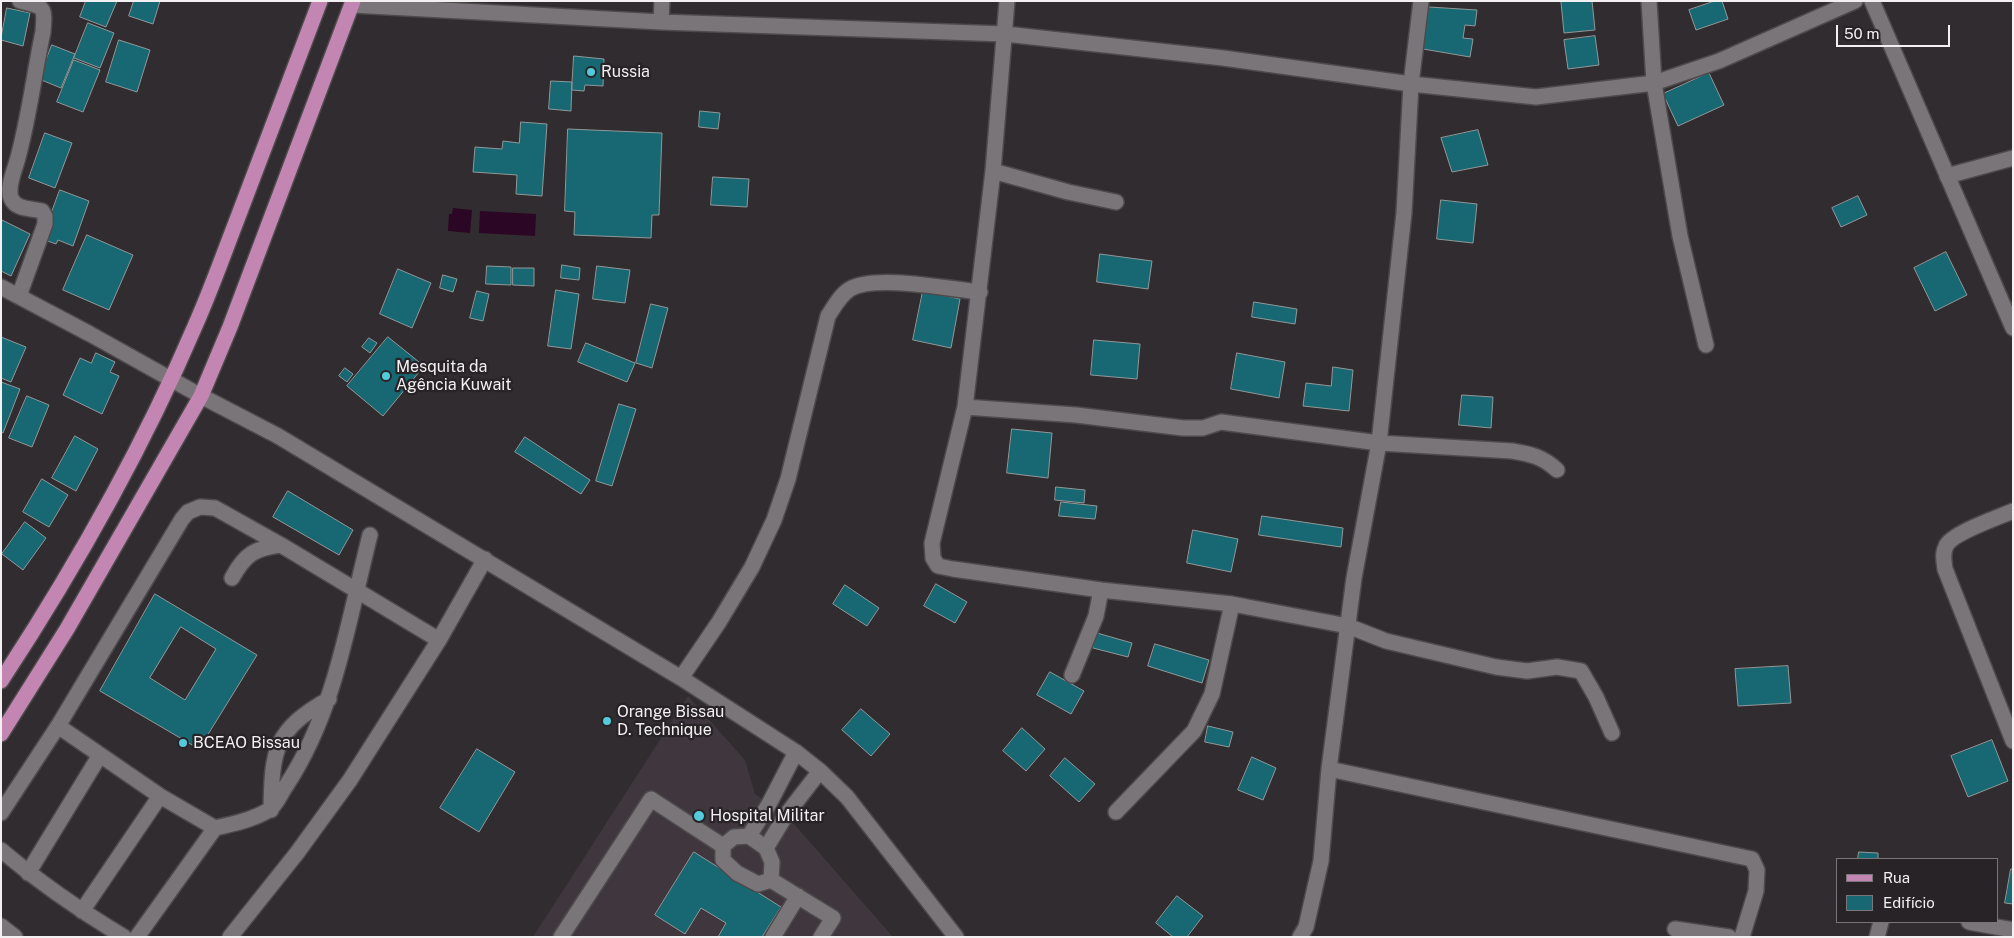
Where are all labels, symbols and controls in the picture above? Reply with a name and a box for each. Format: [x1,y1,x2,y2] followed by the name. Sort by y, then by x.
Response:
[1839,15,1953,47] scale bar
[1844,25,1879,42] text: 50 m
[601,62,650,82] place label: Russia
[585,66,597,78] marker: Russia
[396,357,511,395] place label: Mesquita da Agência Kuwait
[380,370,392,382] marker: Mesquita da Agência Kuwait
[617,702,724,740] place label: Orange Bissau D. Technique
[601,715,613,727] marker: Orange Bissau D. Technique
[193,733,300,753] place label: BCEAO Bissau
[177,737,189,749] marker: BCEAO Bissau
[710,806,825,826] place label: Hospital Militar
[692,809,706,823] marker: Hospital Militar
[1836,858,1999,923] legend
[1883,869,1910,886] text: Rua
[1883,894,1935,911] text: Edifício

